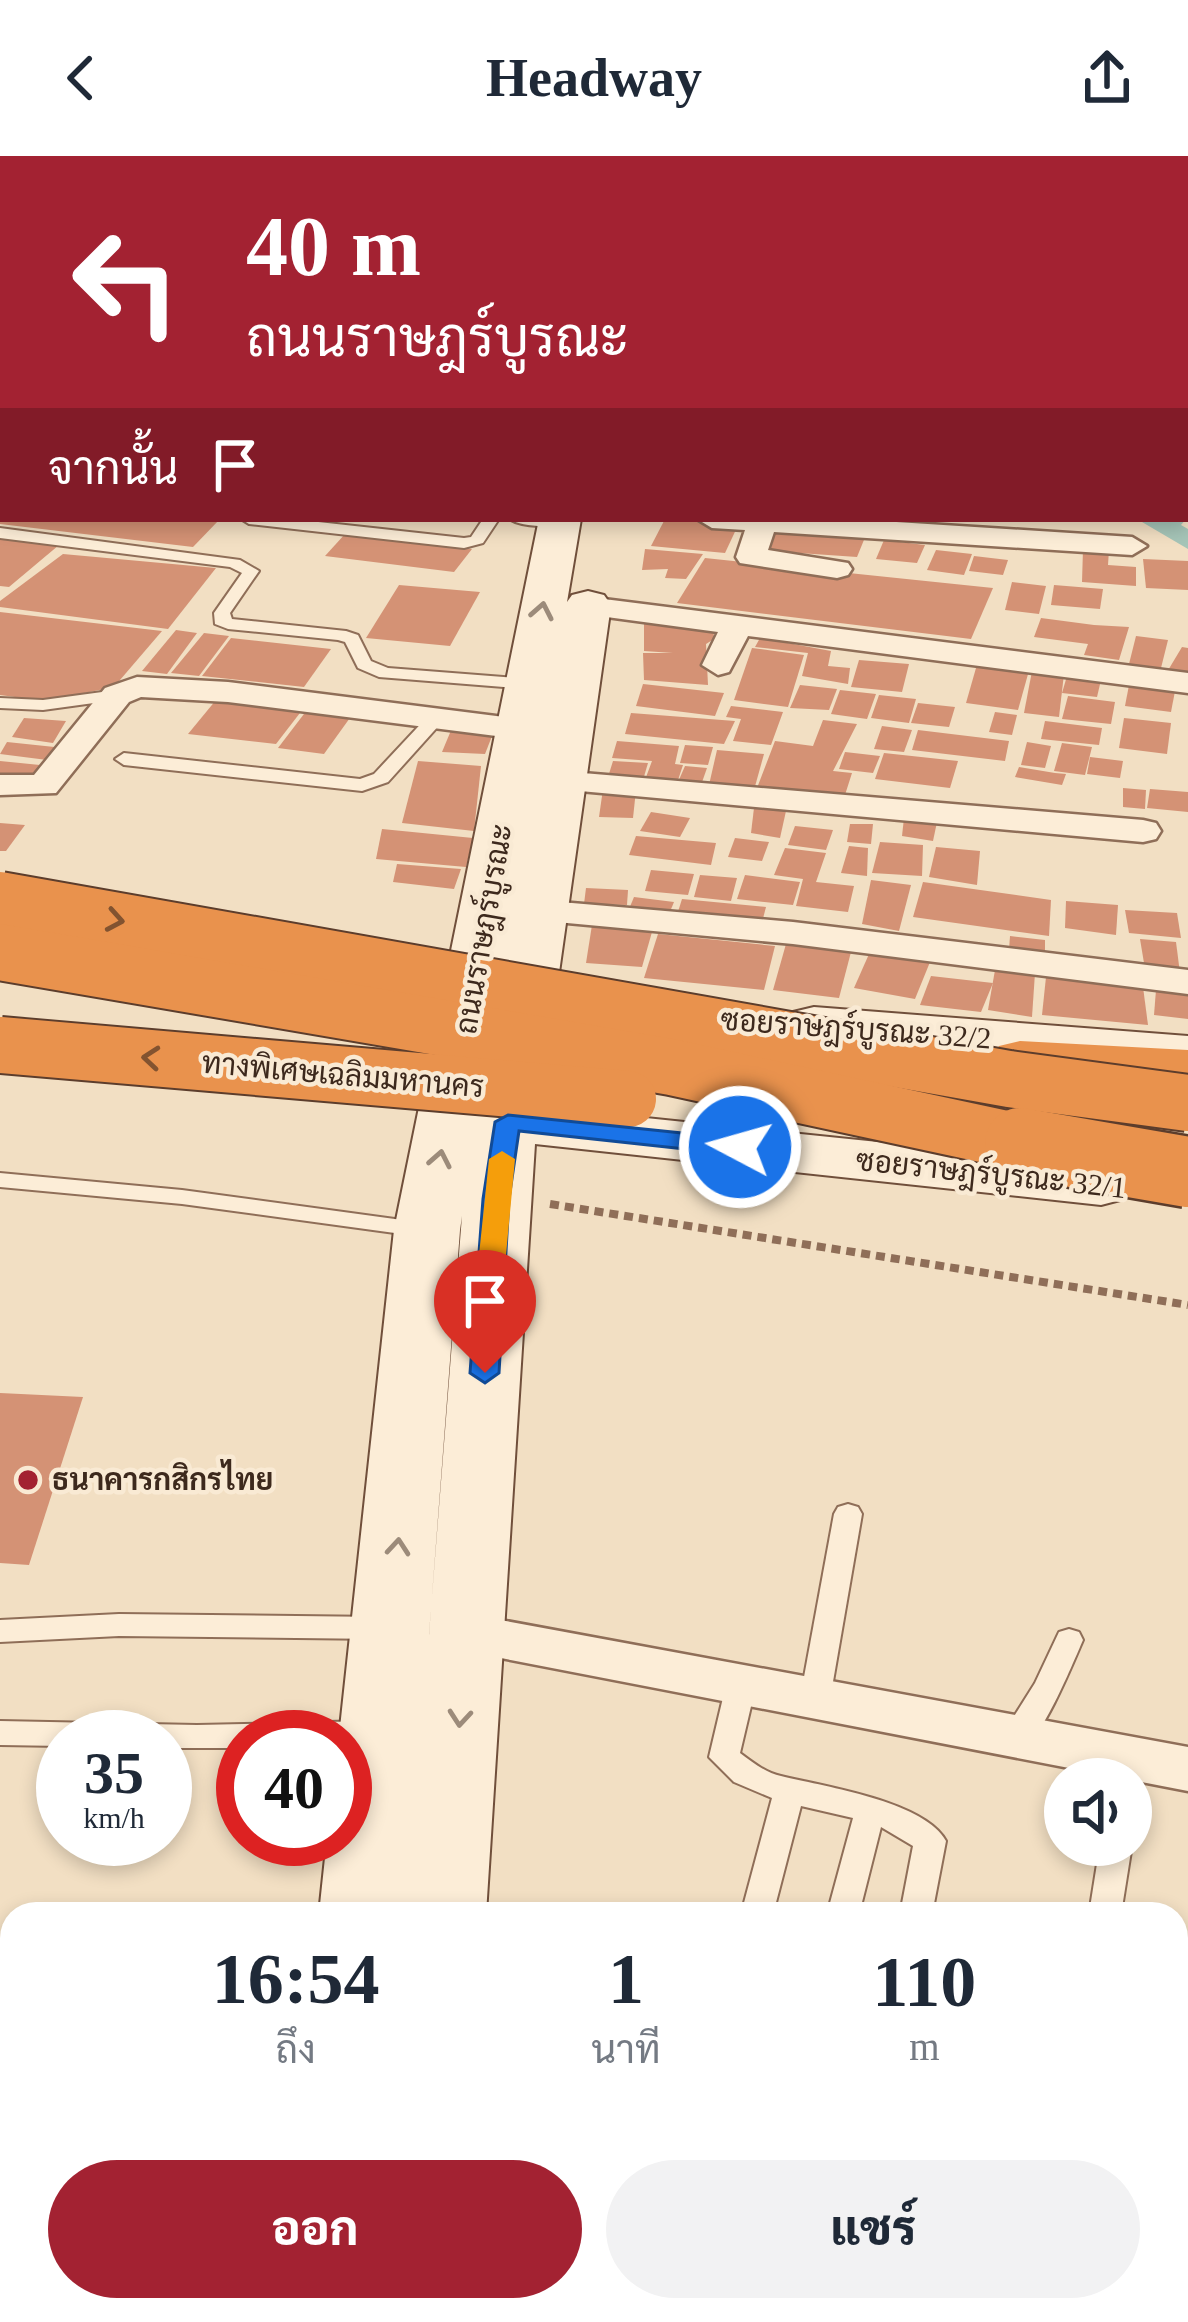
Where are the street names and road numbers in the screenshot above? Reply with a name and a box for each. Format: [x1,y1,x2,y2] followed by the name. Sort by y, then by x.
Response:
[446,821,522,1037] street label: ถนนราษฎร์บูรณะ
[719,1000,993,1058] street label: ซอยราษฎร์บูรณะ 32/2
[201,1046,486,1103] street label: ทางพิเศษเฉลิมมหานคร
[854,1140,1128,1208] street label: ซอยราษฎร์บูรณะ 32/1

